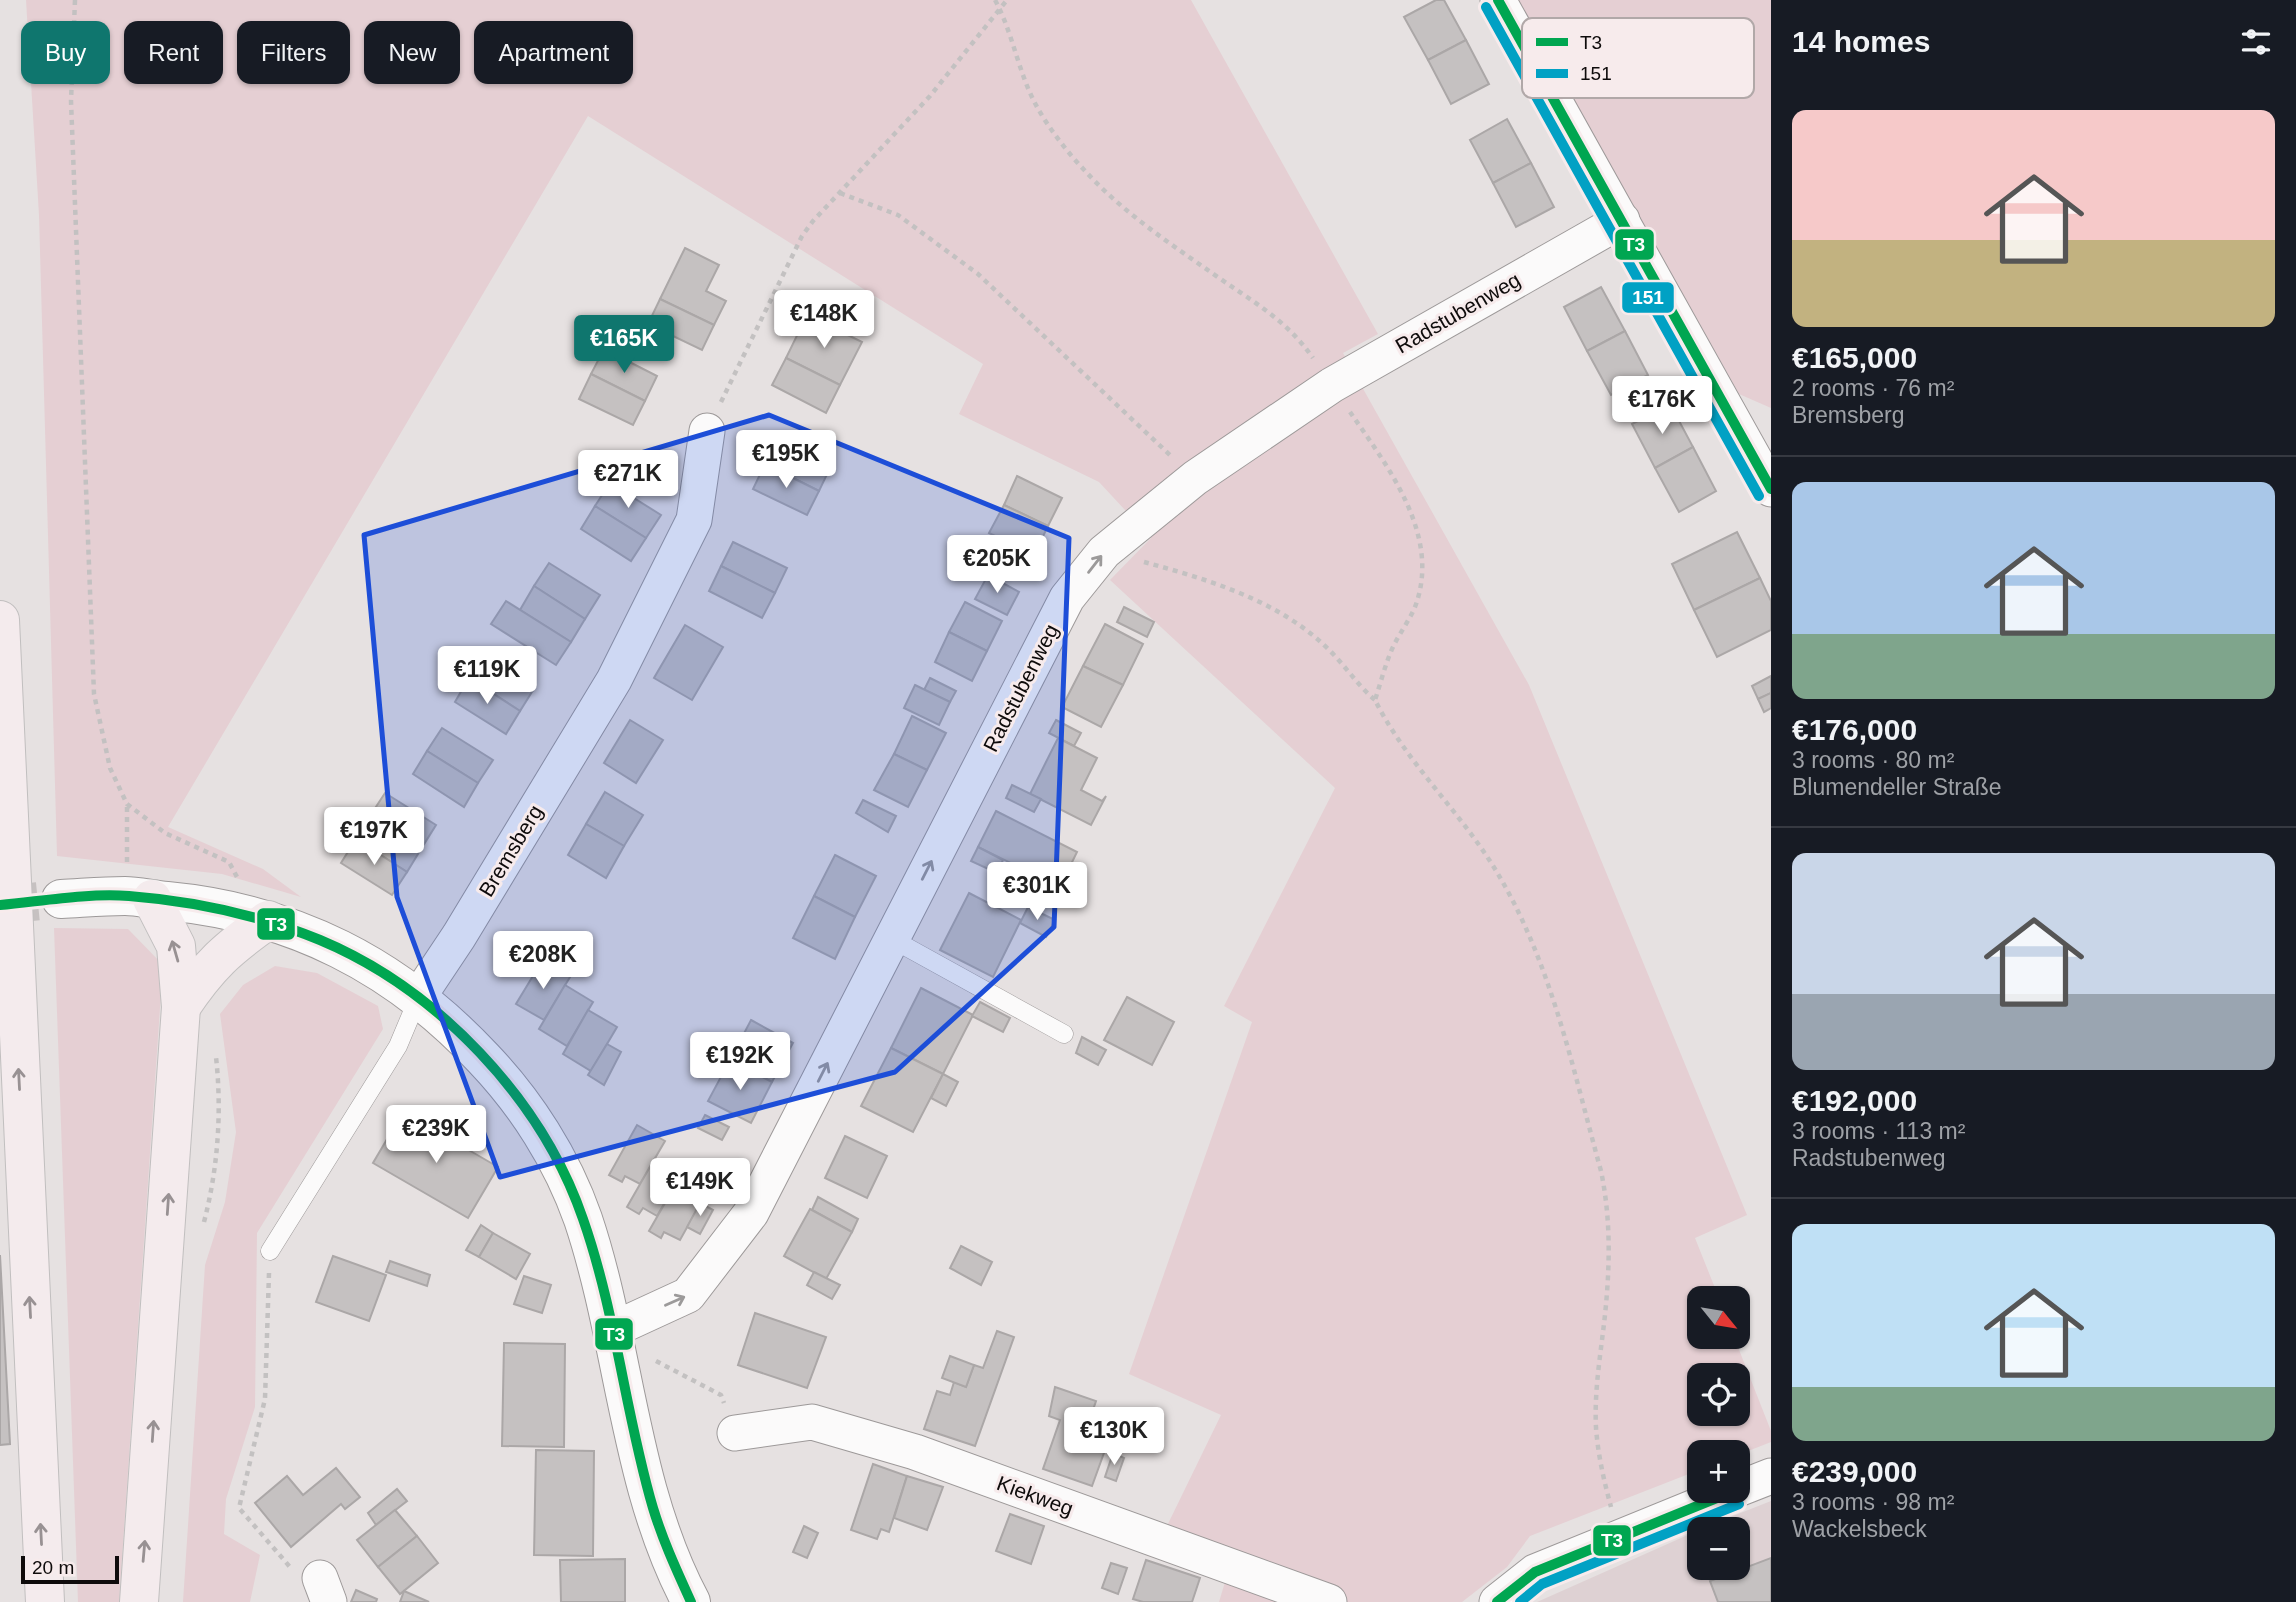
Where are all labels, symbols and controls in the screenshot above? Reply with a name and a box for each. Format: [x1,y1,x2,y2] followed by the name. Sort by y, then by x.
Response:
[1522,18,1754,98] legend
[21,21,110,84] chip: Buy
[124,21,223,84] chip: Rent
[237,21,350,84] chip: Filters
[364,21,460,84] chip: New
[474,21,633,84] chip: Apartment
[2237,23,2275,61] icon: filters
[1792,25,1930,58] text: 14 homes
[1580,32,1602,53] text: T3
[1580,63,1612,84] text: 151
[1971,156,2097,282] icon: home
[1614,228,1655,261] line badge: T3
[1623,234,1645,255] text: T3
[1391,268,1524,358] street label: Radstubenweg
[1621,281,1675,314] line badge: 151
[1632,287,1664,308] text: 151
[775,290,873,350] pin: €148K
[790,300,858,326] text: €148K
[575,316,673,375] pin: €165K
[590,325,658,351] text: €165K
[1792,341,1917,374] text: €165,000
[1792,375,1954,401] text: 2 rooms · 76 m²
[1613,376,1711,436] pin: €176K
[1628,386,1696,412] text: €176K
[1792,402,1904,428] text: Bremsberg
[737,430,835,490] pin: €195K
[752,440,820,466] text: €195K
[579,450,677,510] pin: €271K
[594,460,662,486] text: €271K
[1971,528,2097,654] icon: home
[948,536,1046,595] pin: €205K
[963,545,1031,571] text: €205K
[1087,555,1102,573] one-way arrow
[979,620,1063,755] street label: Radstubenweg
[438,646,536,706] pin: €119K
[454,656,520,682] text: €119K
[1792,713,1917,746] text: €176,000
[1792,747,1954,773] text: 3 rooms · 80 m²
[1792,774,2002,800] text: Blumendeller Straße
[474,801,547,901] street label: Bremsberg
[325,808,423,867] pin: €197K
[340,817,408,843] text: €197K
[921,860,935,881] one-way arrow
[988,862,1086,922] pin: €301K
[1003,872,1071,898] text: €301K
[1971,899,2097,1025] icon: home
[256,907,296,941] line badge: T3
[265,914,287,935] text: T3
[494,932,592,991] pin: €208K
[168,940,181,962] one-way arrow
[509,941,577,967] text: €208K
[691,1032,789,1092] pin: €192K
[706,1042,774,1068] text: €192K
[817,1062,831,1083] one-way arrow
[13,1068,26,1091] one-way arrow
[1792,1084,1917,1117] text: €192,000
[387,1106,485,1165] pin: €239K
[402,1115,470,1141] text: €239K
[1792,1118,1965,1144] text: 3 rooms · 113 m²
[1792,1145,1945,1171] text: Radstubenweg
[651,1158,749,1218] pin: €149K
[666,1168,734,1194] text: €149K
[162,1193,175,1216] one-way arrow
[1971,1270,2097,1396] icon: home
[1687,1286,1750,1349] north arrow
[1687,1286,1750,1580] map controls
[663,1294,685,1307] one-way arrow
[24,1295,37,1318] one-way arrow
[594,1317,634,1351] line badge: T3
[603,1324,625,1345] text: T3
[1687,1363,1750,1426] button: locate
[1065,1408,1163,1467] pin: €130K
[1080,1417,1148,1443] text: €130K
[147,1420,160,1443] one-way arrow
[1687,1440,1750,1503] button: +
[1792,1455,1917,1488] text: €239,000
[994,1471,1076,1520] street label: Kiekweg
[1792,1489,1954,1515] text: 3 rooms · 98 m²
[1792,1516,1927,1542] text: Wackelsbeck
[1687,1517,1750,1580] button: −
[34,1523,47,1546] one-way arrow
[1592,1524,1632,1557] line badge: T3
[1601,1530,1623,1551] text: T3
[138,1540,151,1562] one-way arrow
[21,1553,119,1585] scale bar
[32,1557,74,1578] text: 20 m

